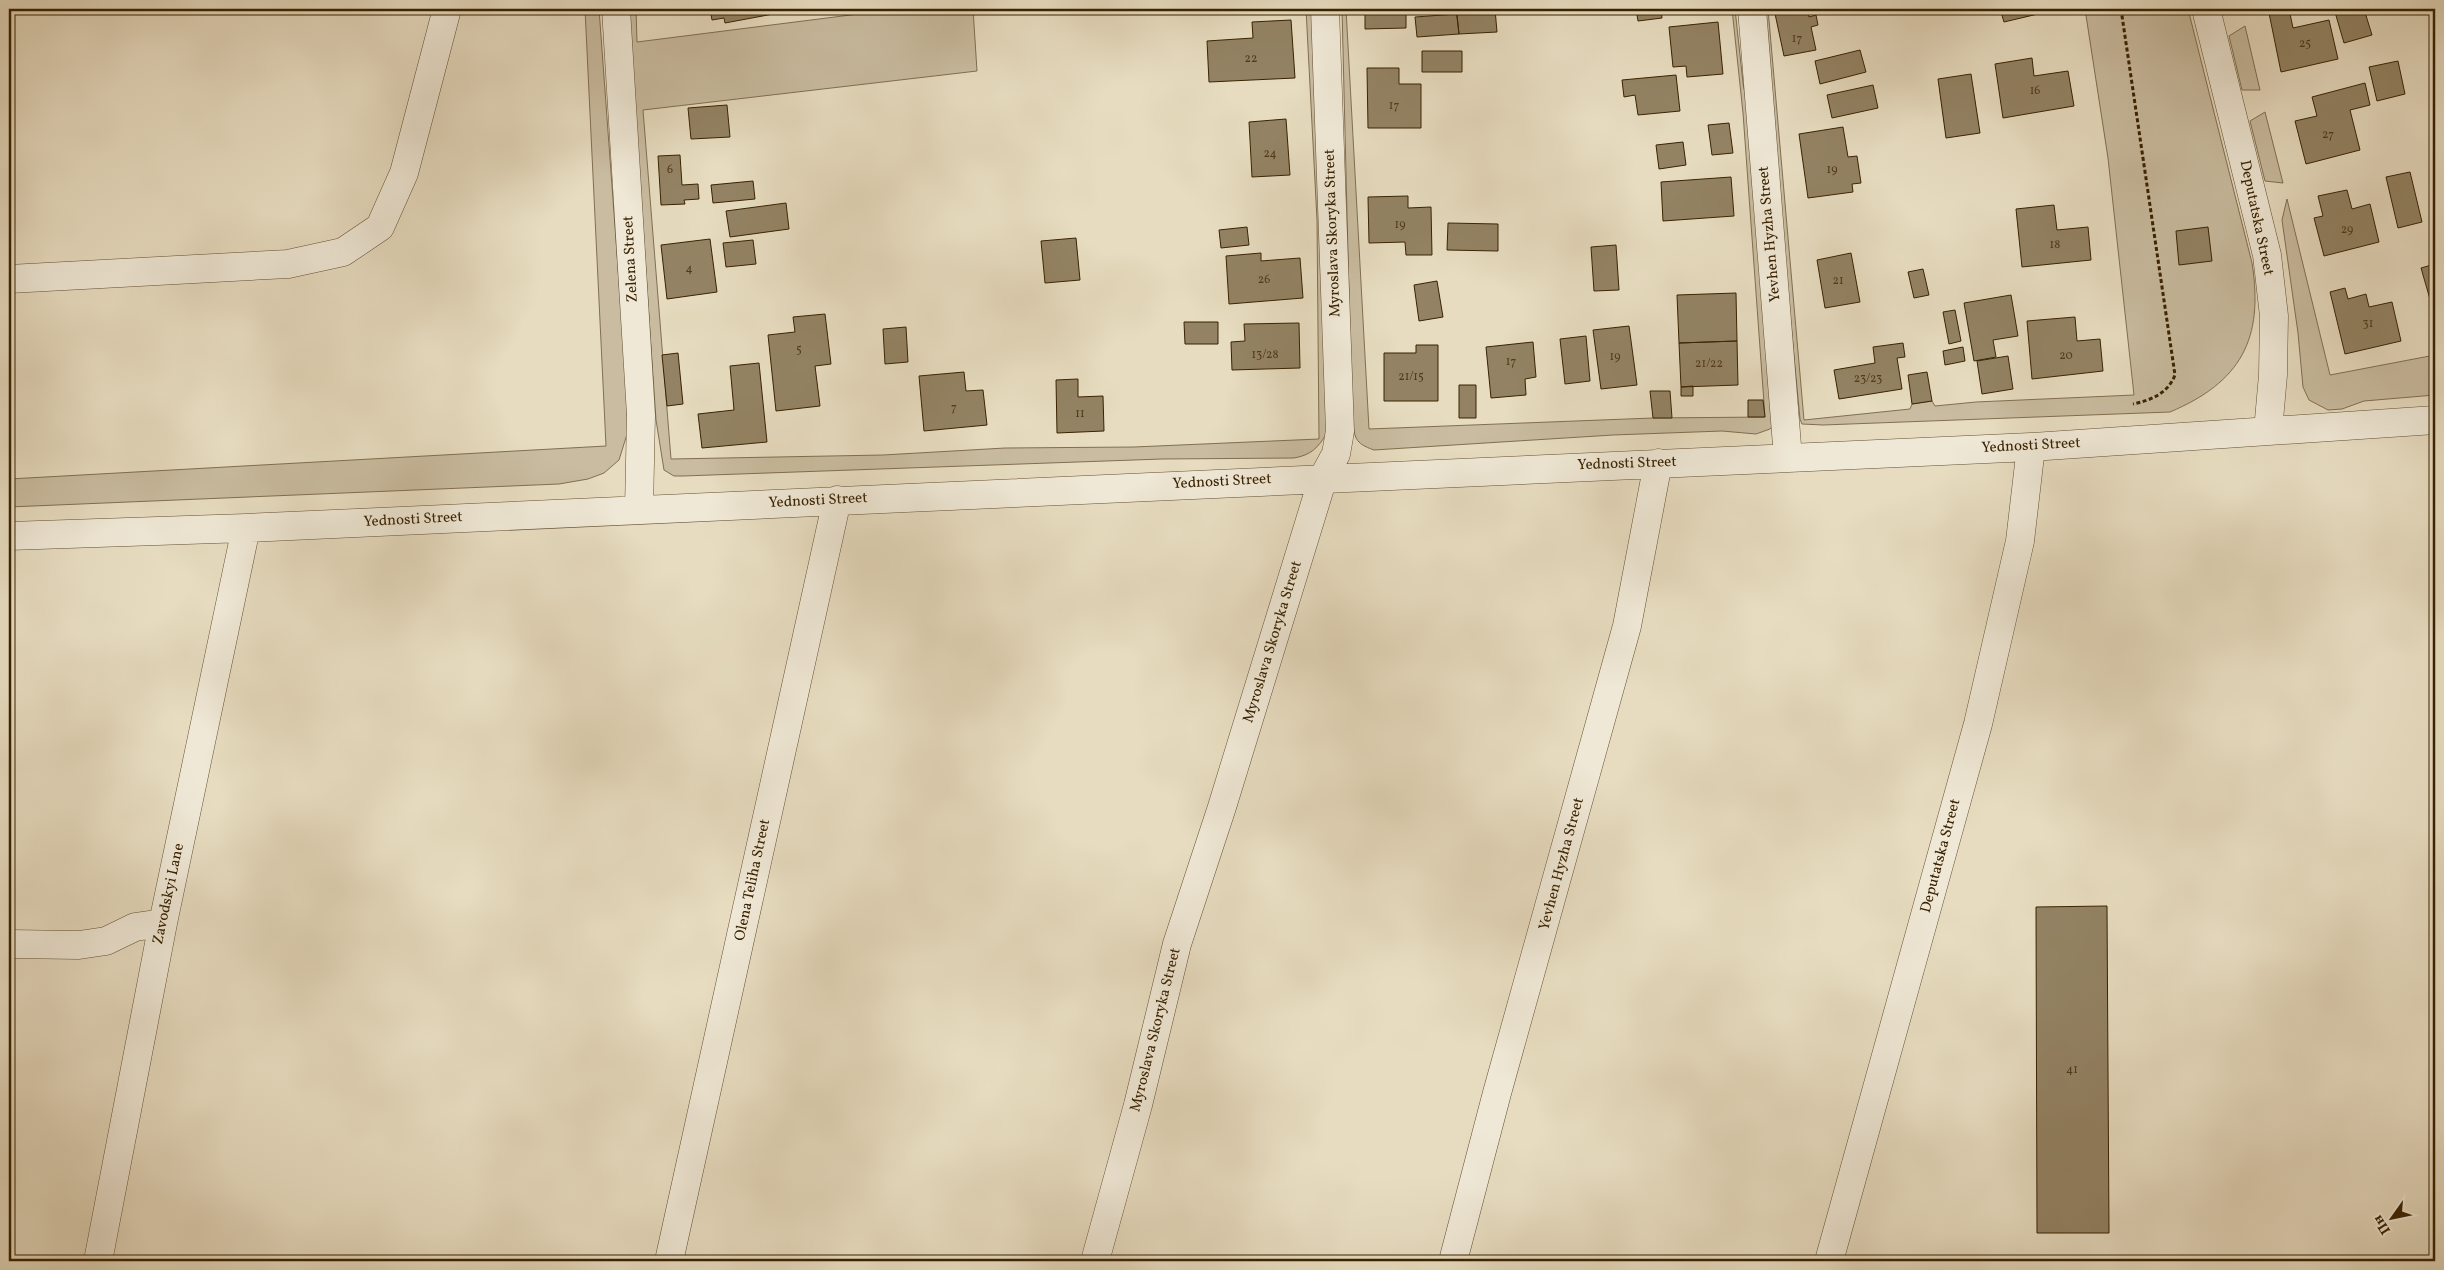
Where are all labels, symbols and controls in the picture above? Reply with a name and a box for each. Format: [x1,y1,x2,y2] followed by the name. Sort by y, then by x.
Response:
[1792,31,1802,47] house number: 17
[2299,36,2311,52] house number: 25
[1245,51,1257,67] house number: 22
[2030,83,2040,99] house number: 16
[1389,98,1399,114] house number: 17
[2322,127,2334,143] house number: 27
[1263,146,1277,162] house number: 24
[1320,148,1346,318] street label: Myroslava Skoryka Street
[2234,158,2278,278] street label: Deputatska Street
[667,162,673,178] house number: 6
[1827,162,1837,178] house number: 19
[1754,165,1786,303] street label: Yevhen Hyzha Street
[618,215,644,303] street label: Zelena Street
[1395,217,1405,233] house number: 19
[2341,222,2353,238] house number: 29
[2050,237,2060,253] house number: 18
[685,261,693,277] house number: 4
[1258,272,1270,288] house number: 26
[1832,273,1844,289] house number: 21
[2363,316,2373,332] house number: 31
[796,342,802,358] house number: 5
[1251,347,1279,363] house number: 13/28
[2059,348,2073,364] house number: 20
[1610,349,1620,365] house number: 19
[1506,354,1516,370] house number: 17
[1695,356,1723,372] house number: 21/22
[1398,369,1424,385] house number: 21/15
[1854,371,1882,387] house number: 23/23
[951,400,957,416] house number: 7
[1075,406,1085,422] house number: 11
[1981,433,2081,459] street label: Yednosti Street
[1577,452,1677,476] street label: Yednosti Street
[1172,469,1272,495] street label: Yednosti Street
[768,488,868,514] street label: Yednosti Street
[363,507,463,533] street label: Yednosti Street
[1238,558,1308,726] street label: Myroslava Skoryka Street
[1534,795,1590,933] street label: Yevhen Hyzha Street
[1916,797,1966,915] street label: Deputatska Street
[730,817,776,943] street label: Olena Teliha Street
[148,842,190,946] street label: Zavodskyi Lane
[1125,946,1187,1114] street label: Myroslava Skoryka Street
[2066,1062,2078,1078] house number: 41
[2366,1192,2416,1242] north arrow
[2369,1211,2396,1238] text: Пн

